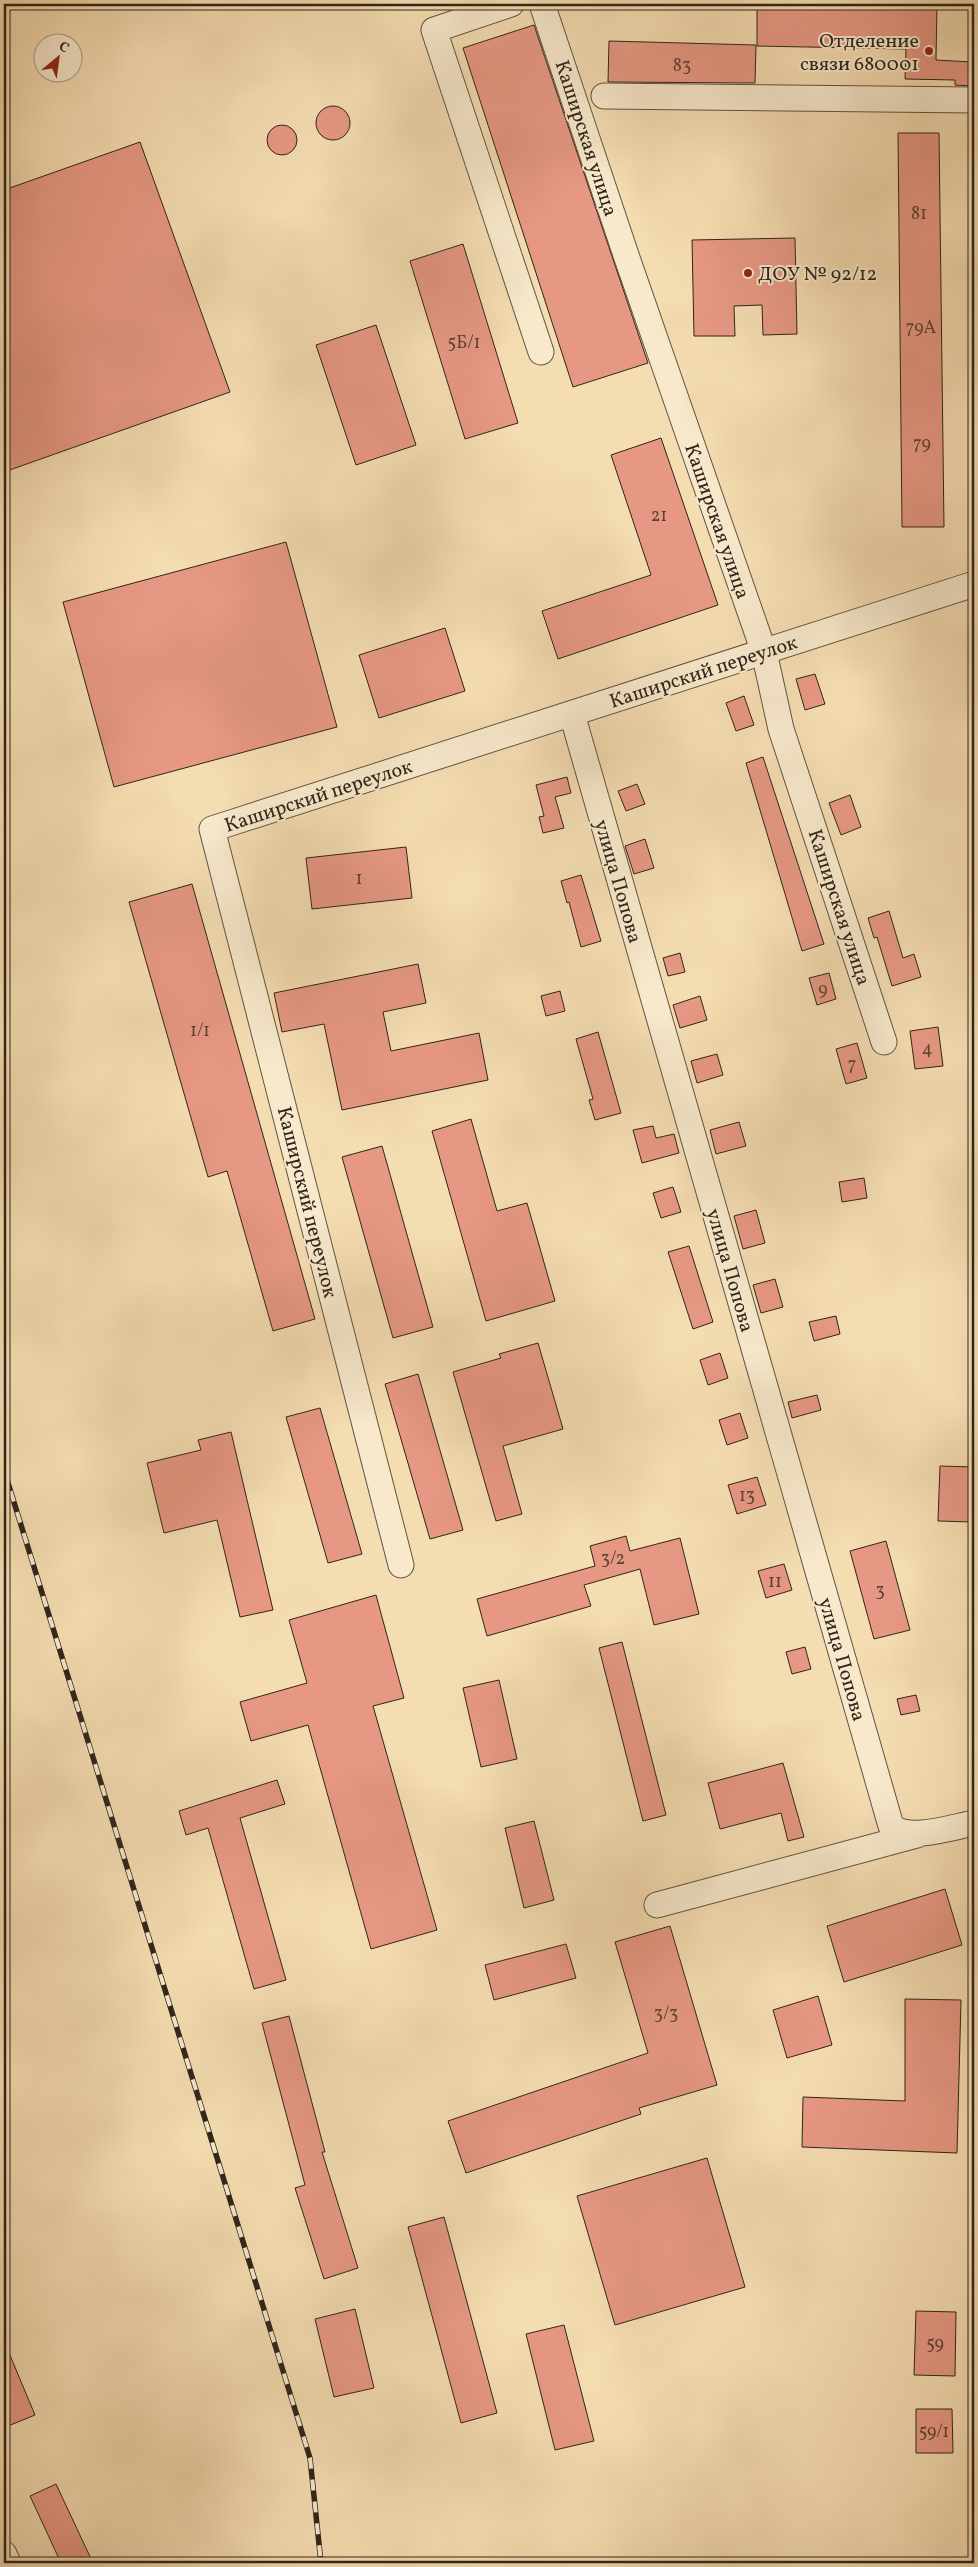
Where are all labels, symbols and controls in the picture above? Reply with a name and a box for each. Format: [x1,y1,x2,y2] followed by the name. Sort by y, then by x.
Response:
[800,28,919,79] place label: Отделение связи 680001
[32,32,82,82] north arrow
[55,37,72,58] text: С
[923,45,935,57] marker: Отделение связи 680001
[673,54,691,79] house number: 83
[547,57,624,220] street label: Каширская улица
[911,202,927,227] house number: 81
[758,261,877,289] place label: ДОУ № 92/12
[742,267,754,279] marker: ДОУ № 92/12
[906,316,937,341] house number: 79А
[448,331,480,356] house number: 5Б/1
[913,432,931,457] house number: 79
[676,440,756,603] street label: Каширская улица
[651,504,667,529] house number: 21
[606,629,801,717] street label: Каширский переулок
[221,753,416,841] street label: Каширский переулок
[586,816,648,947] street label: улица Попова
[800,826,877,989] street label: Каширская улица
[356,867,362,892] house number: 1
[818,978,828,1003] house number: 9
[190,1019,210,1044] house number: 1/1
[922,1037,932,1062] house number: 4
[848,1053,856,1078] house number: 7
[269,1104,343,1301] street label: Каширский переулок
[698,1205,760,1336] street label: улица Попова
[739,1484,755,1509] house number: 13
[601,1547,625,1572] house number: 3/2
[768,1570,782,1595] house number: 11
[875,1579,885,1604] house number: 3
[810,1594,872,1725] street label: улица Попова
[654,2002,678,2027] house number: 3/3
[926,2332,944,2357] house number: 59
[919,2420,949,2445] house number: 59/1

